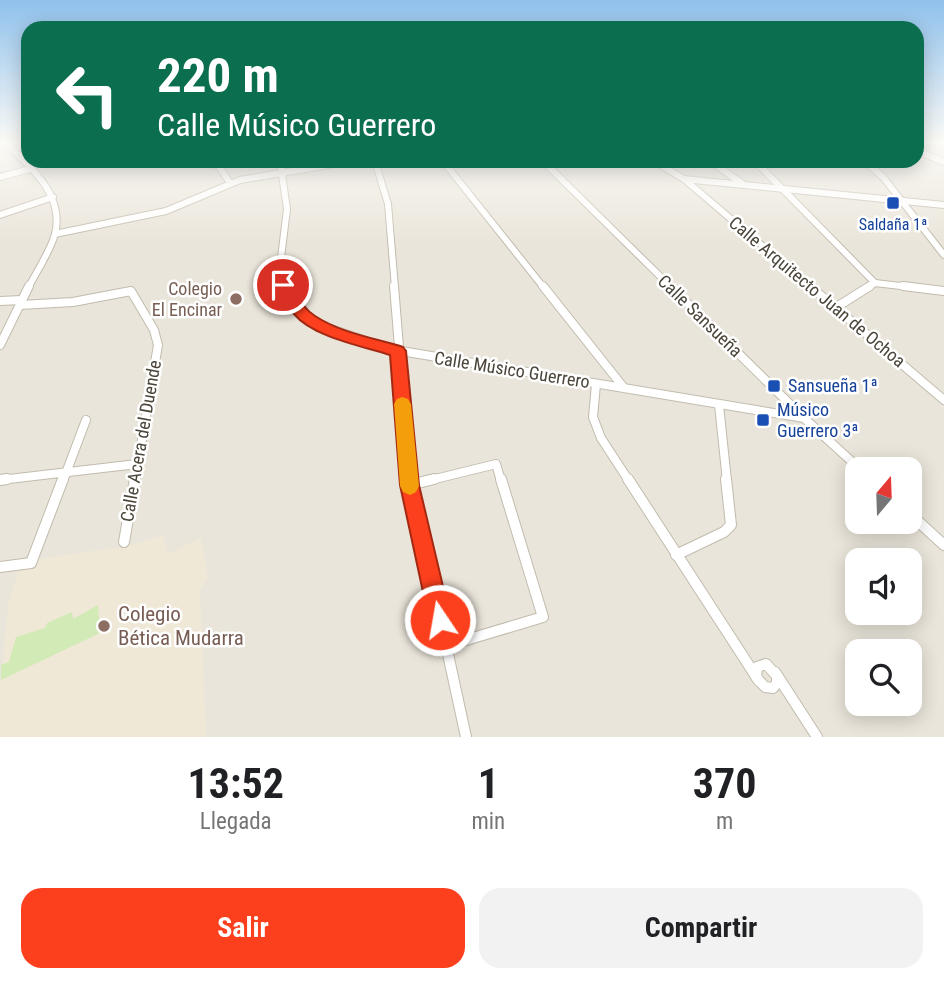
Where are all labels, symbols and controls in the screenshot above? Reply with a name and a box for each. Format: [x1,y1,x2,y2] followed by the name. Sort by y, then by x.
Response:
[157,47,279,104] text: 220 m
[42,49,133,140] icon: left
[157,106,436,144] text: Calle Músico Guerrero
[885,195,901,211] marker: Saldaña 1ª
[725,212,910,371] street label: Calle Arquitecto Juan de Ochoa
[859,215,927,234] place label: Saldaña 1ª
[253,255,313,315] pin
[264,266,302,304] icon: arrive
[654,270,747,361] street label: Calle Sansueña
[152,278,223,320] place label: Colegio El Encinar
[228,291,244,307] marker: Colegio El Encinar
[433,347,591,392] street label: Calle Músico Guerrero
[116,358,165,523] street label: Calle Acera del Duende
[788,375,878,396] place label: Sansueña 1ª
[766,378,782,394] marker: Sansueña 1ª
[777,399,859,441] place label: Músico Guerrero 3ª
[755,412,771,428] marker: Músico Guerrero 3ª
[845,457,922,534] north arrow
[845,457,922,716] map controls
[845,548,922,625] button: sound
[403,583,477,657] position arrow
[118,602,244,650] place label: Colegio Bética Mudarra
[96,618,112,634] marker: Colegio Bética Mudarra
[845,639,922,716] button: search
[188,759,284,808] text: 13:52
[478,759,499,808] text: 1
[693,759,756,808] text: 370
[200,808,272,835] text: Llegada
[471,808,505,835] text: min
[716,808,733,835] text: m
[21,888,465,968] button: Salir
[479,888,923,968] button: Compartir

